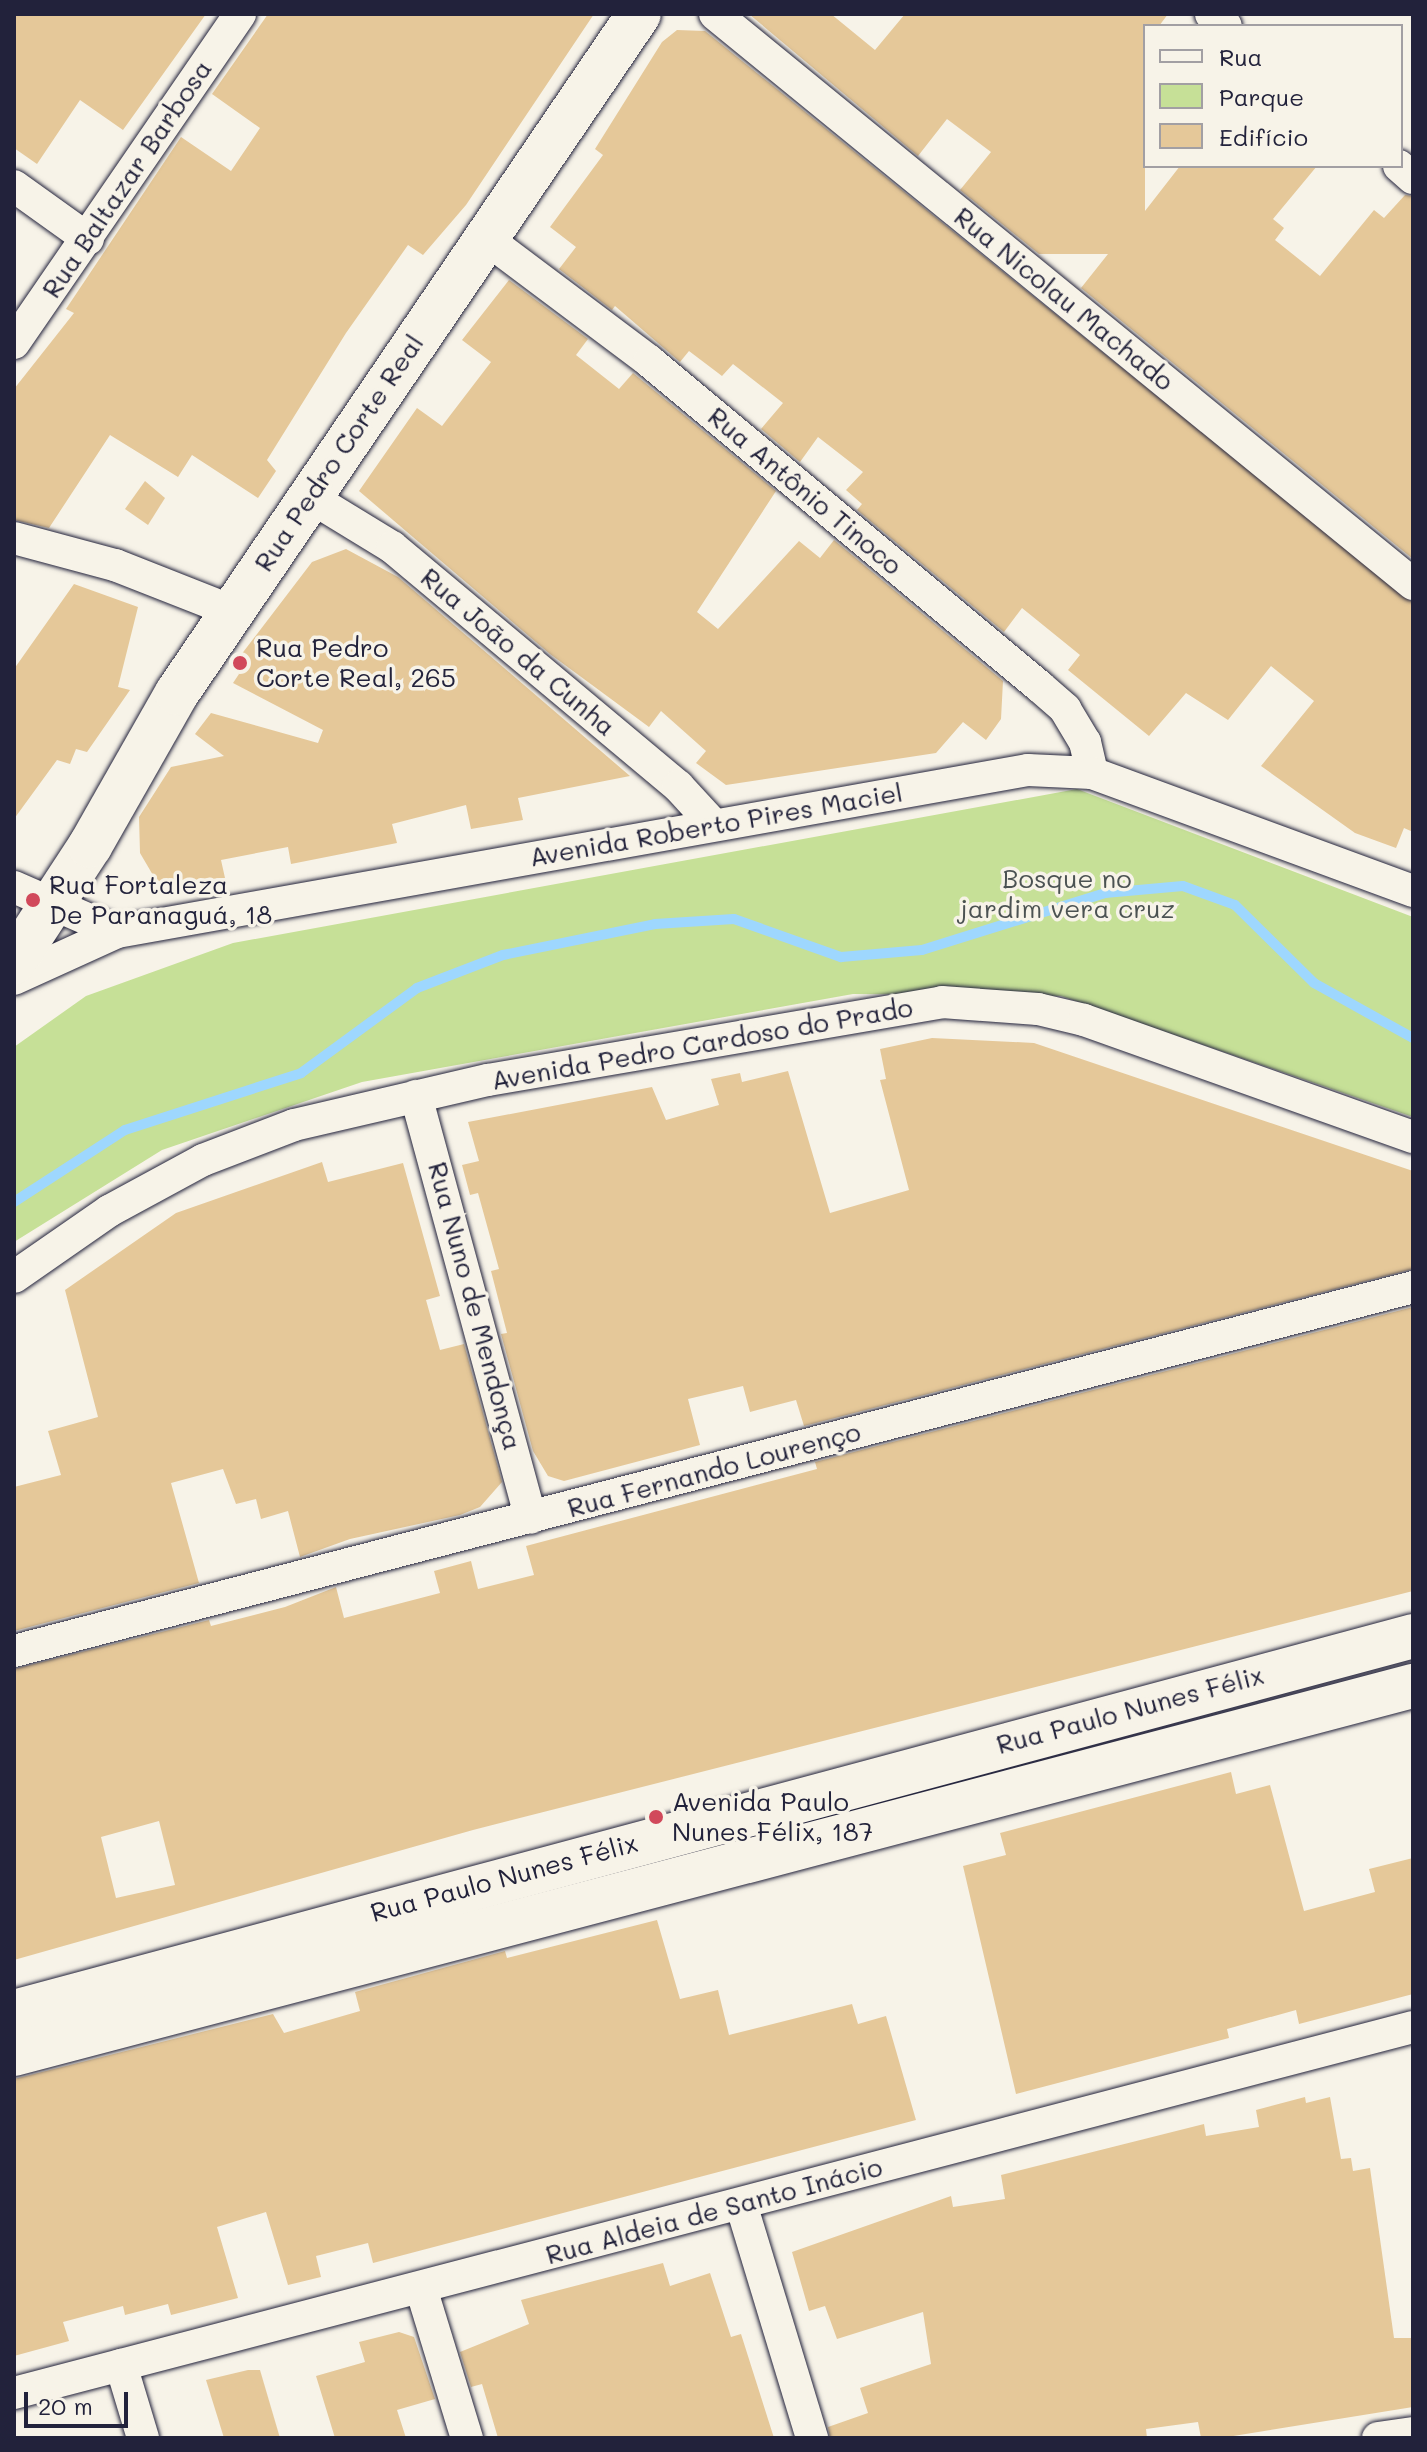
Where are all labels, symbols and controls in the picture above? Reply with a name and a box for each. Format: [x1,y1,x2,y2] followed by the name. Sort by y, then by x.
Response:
[1143,24,1403,168] legend
[1219,41,1262,72] text: Rua
[36,54,218,304] street label: Rua Baltazar Barbosa
[1219,81,1304,112] text: Parque
[1219,121,1308,152] text: Edifício
[948,201,1180,397] street label: Rua Nicolau Machado
[248,329,430,577] street label: Rua Pedro Corte Real
[702,401,908,581] street label: Rua Antônio Tinoco
[414,562,622,742] street label: Rua João da Cunha
[256,632,456,694] place label: Rua Pedro Corte Real, 265
[231,654,249,672] marker: Rua Pedro Corte Real, 265
[527,777,905,873] street label: Avenida Roberto Pires Maciel
[959,863,1175,924] park label: Bosque no jardim vera cruz
[49,869,272,930] place label: Rua Fortaleza De Paranaguá, 18
[24,891,42,909] marker: Rua Fortaleza De Paranaguá, 18
[489,992,915,1096] street label: Avenida Pedro Cardoso do Prado
[422,1159,528,1453] street label: Rua Nuno de Mendonça
[564,1416,864,1524] street label: Rua Fernando Lourenço
[993,1659,1267,1761] street label: Rua Paulo Nunes Félix
[672,1786,873,1848] place label: Avenida Paulo Nunes Félix, 187
[647,1808,665,1826] marker: Avenida Paulo Nunes Félix, 187
[367,1827,641,1929] street label: Rua Paulo Nunes Félix
[542,2151,886,2271] street label: Rua Aldeia de Santo Inácio
[28,2376,132,2426] scale bar
[38,2390,93,2421] text: 20 m

